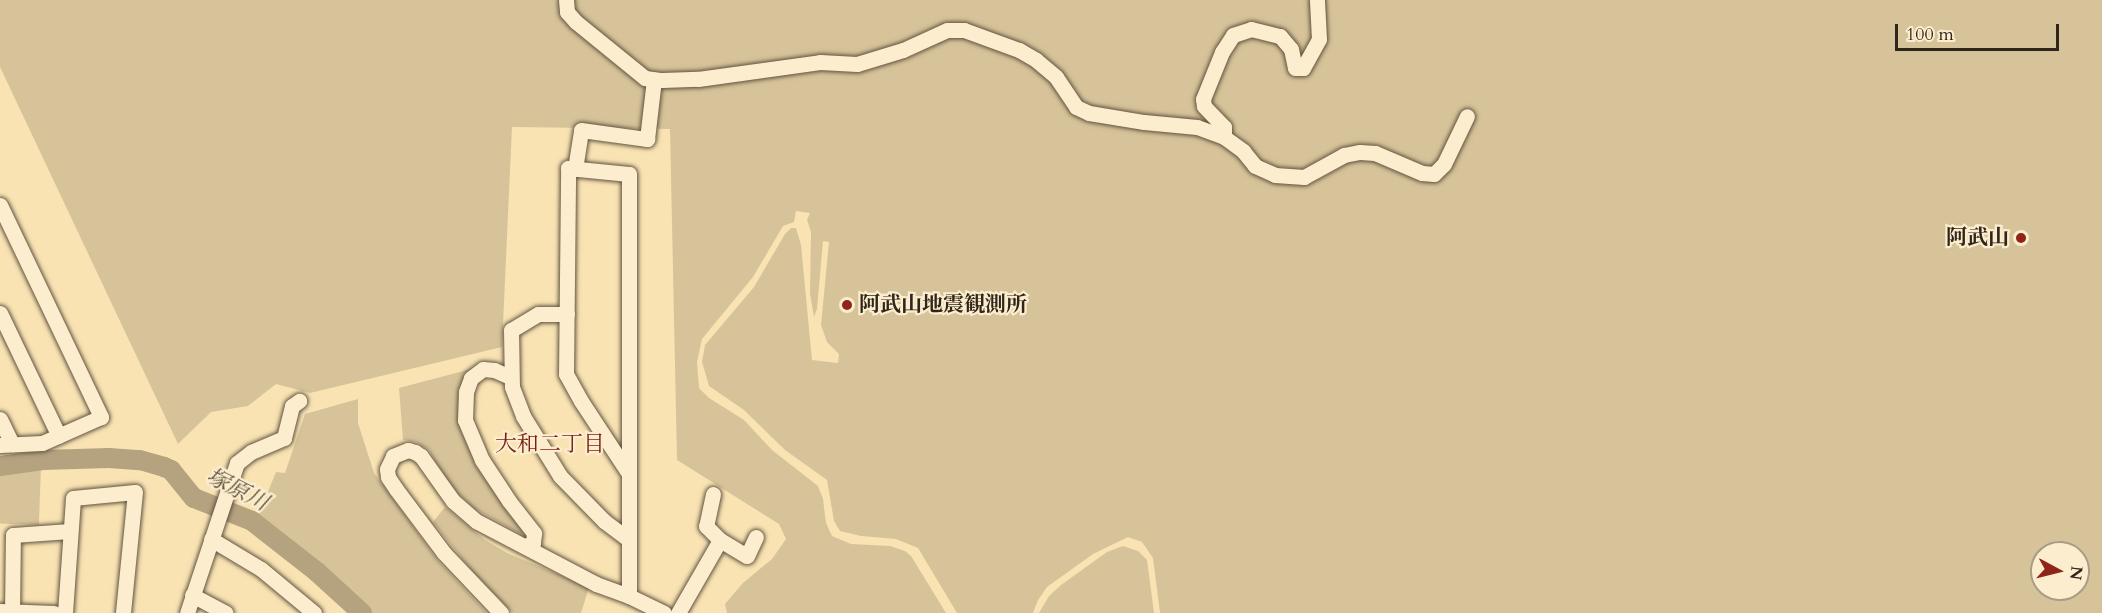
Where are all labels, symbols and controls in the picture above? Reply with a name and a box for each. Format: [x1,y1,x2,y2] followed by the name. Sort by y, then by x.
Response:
[1898,12,2062,50] scale bar
[1906,22,1954,47] text: 100 m
[1946,225,2009,251] place label: 阿武山
[2014,231,2028,245] marker: 阿武山
[859,292,1027,318] place label: 阿武山地震観測所
[840,298,854,312] marker: 阿武山地震観測所
[495,432,605,458] district label: 大和二丁目
[202,463,272,517] water label: 塚原川
[2030,541,2090,601] north arrow
[2064,565,2088,581] text: N

